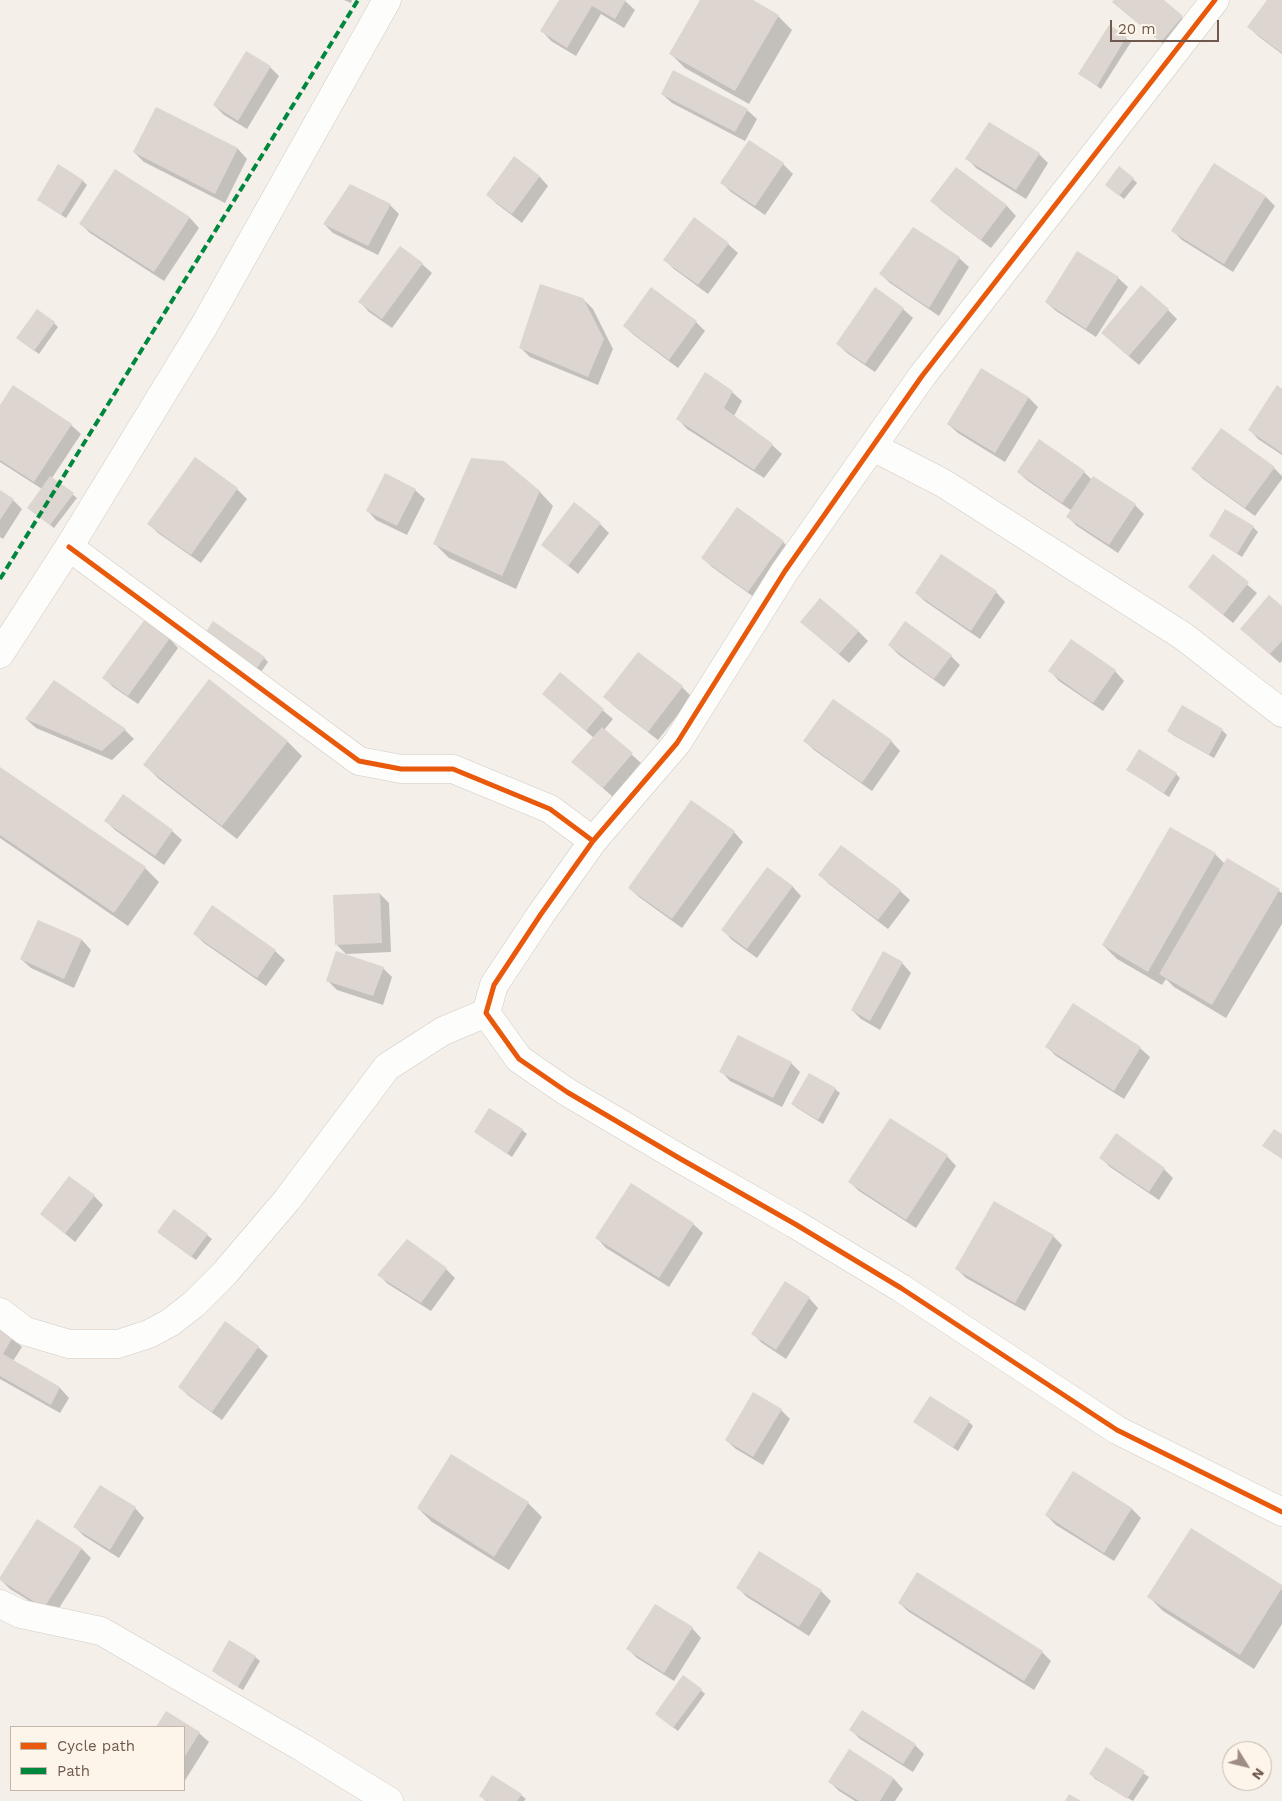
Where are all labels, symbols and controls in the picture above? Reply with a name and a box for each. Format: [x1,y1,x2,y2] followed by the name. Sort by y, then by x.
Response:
[1112,10,1221,42] scale bar
[1118,20,1156,38] text: 20 m
[10,1726,185,1791] legend
[57,1737,135,1755] text: Cycle path
[1222,1741,1272,1791] north arrow
[57,1762,90,1780] text: Path
[1249,1765,1268,1783] text: N

